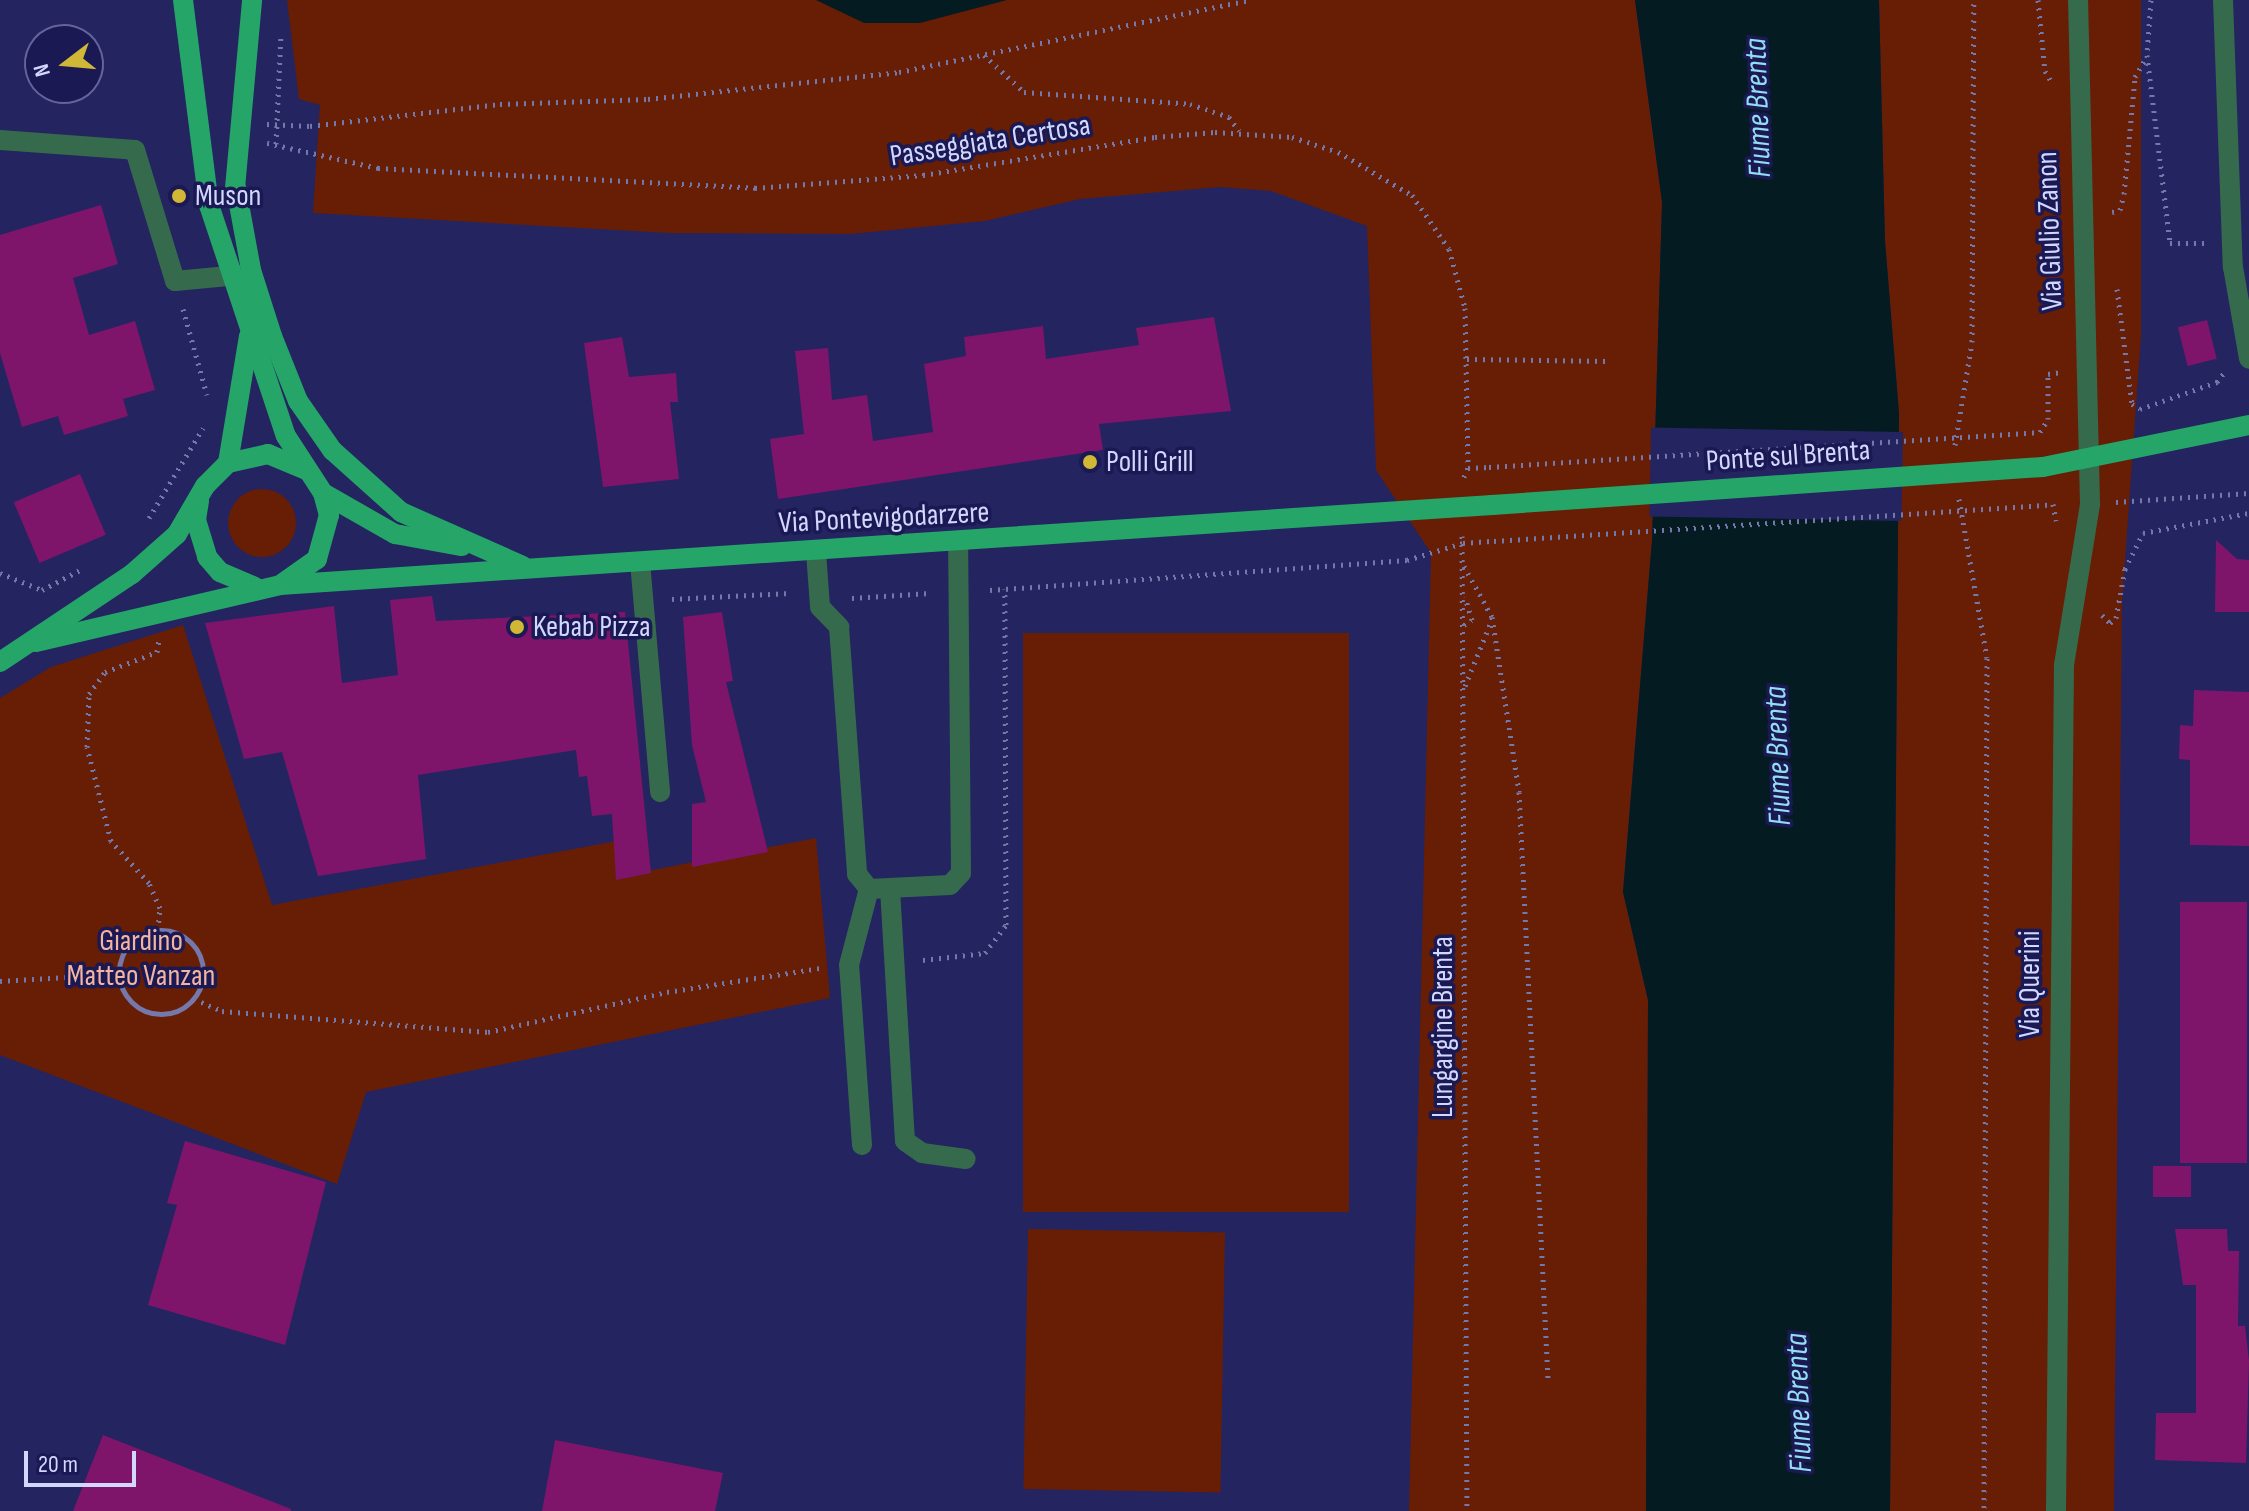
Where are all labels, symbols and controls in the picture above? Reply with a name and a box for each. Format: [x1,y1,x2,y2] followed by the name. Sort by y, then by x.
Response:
[24,24,104,104] north arrow
[1737,38,1781,178] water label: Fiume Brenta
[28,61,57,80] text: N
[887,107,1093,175] street label: Passeggiata Certosa
[2029,151,2071,311] street label: Via Giulio Zanon
[195,178,261,214] place label: Muson
[170,187,188,205] marker: Muson
[1705,432,1871,480] street label: Ponte sul Brenta
[1106,444,1194,480] place label: Polli Grill
[1081,453,1099,471] marker: Polli Grill
[778,495,990,541] street label: Via Pontevigodarzere
[533,609,651,645] place label: Kebab Pizza
[508,618,526,636] marker: Kebab Pizza
[1757,686,1801,826] water label: Fiume Brenta
[67,923,215,994] park label: Giardino Matteo Vanzan
[2012,930,2048,1038] street label: Via Querini
[1425,936,1461,1118] street label: Lungargine Brenta
[1778,1333,1822,1473] water label: Fiume Brenta
[28,1435,140,1485] scale bar
[38,1450,78,1479] text: 20 m

